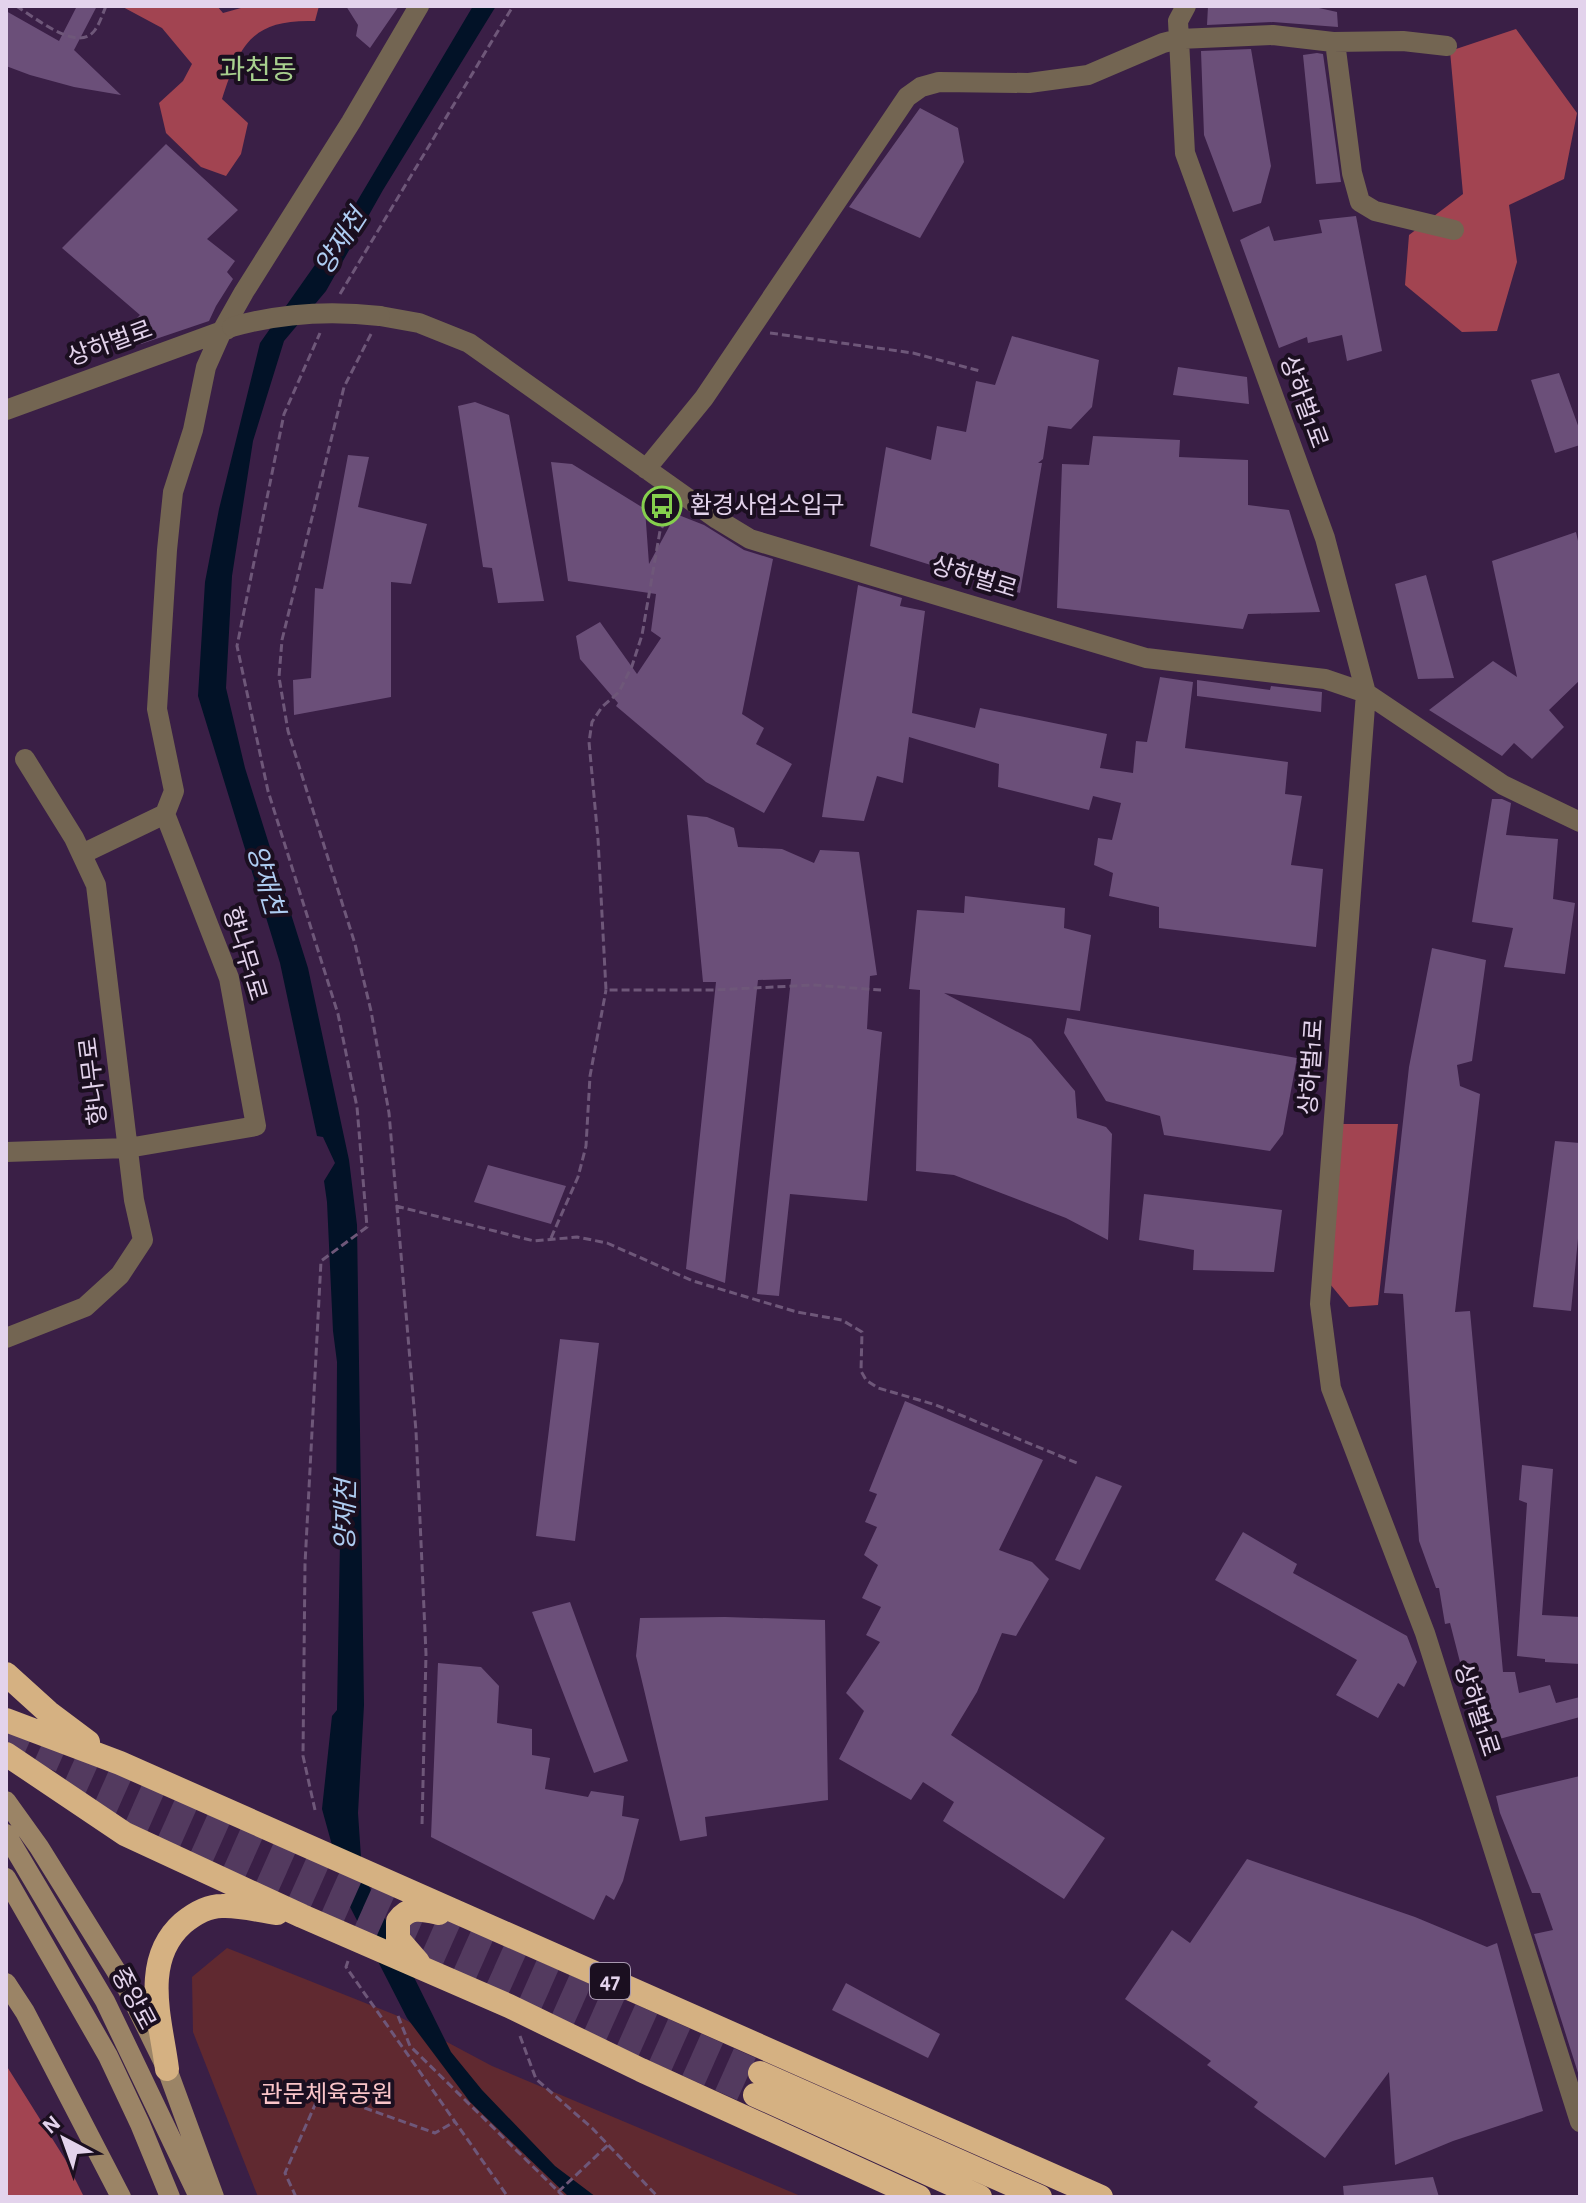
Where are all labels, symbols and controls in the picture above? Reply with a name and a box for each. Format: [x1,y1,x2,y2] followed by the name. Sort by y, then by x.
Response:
[219,55,297,85] district label: 과천동
[310,202,373,279] water label: 양재천
[64,317,156,370] street label: 상하벌로
[1275,352,1332,451] street label: 상하벌1로
[641,485,683,527] bus stop icon: 환경사업소입구
[690,493,845,518] place label: 환경사업소입구
[928,553,1020,602] street label: 상하벌로
[243,842,289,921] water label: 양재천
[218,904,271,1004] street label: 향나무1로
[1296,1018,1327,1116] street label: 상하벌1로
[76,1036,111,1126] street label: 향나무로
[331,1476,360,1551] water label: 양재천
[1450,1660,1503,1760] street label: 상하벌1로
[107,1963,161,2034] street label: 중앙로
[590,1963,630,1999] road number: 47
[261,2082,393,2107] park label: 관문체육공원
[24,2099,104,2179] north arrow
[39,2111,65,2138] text: N

